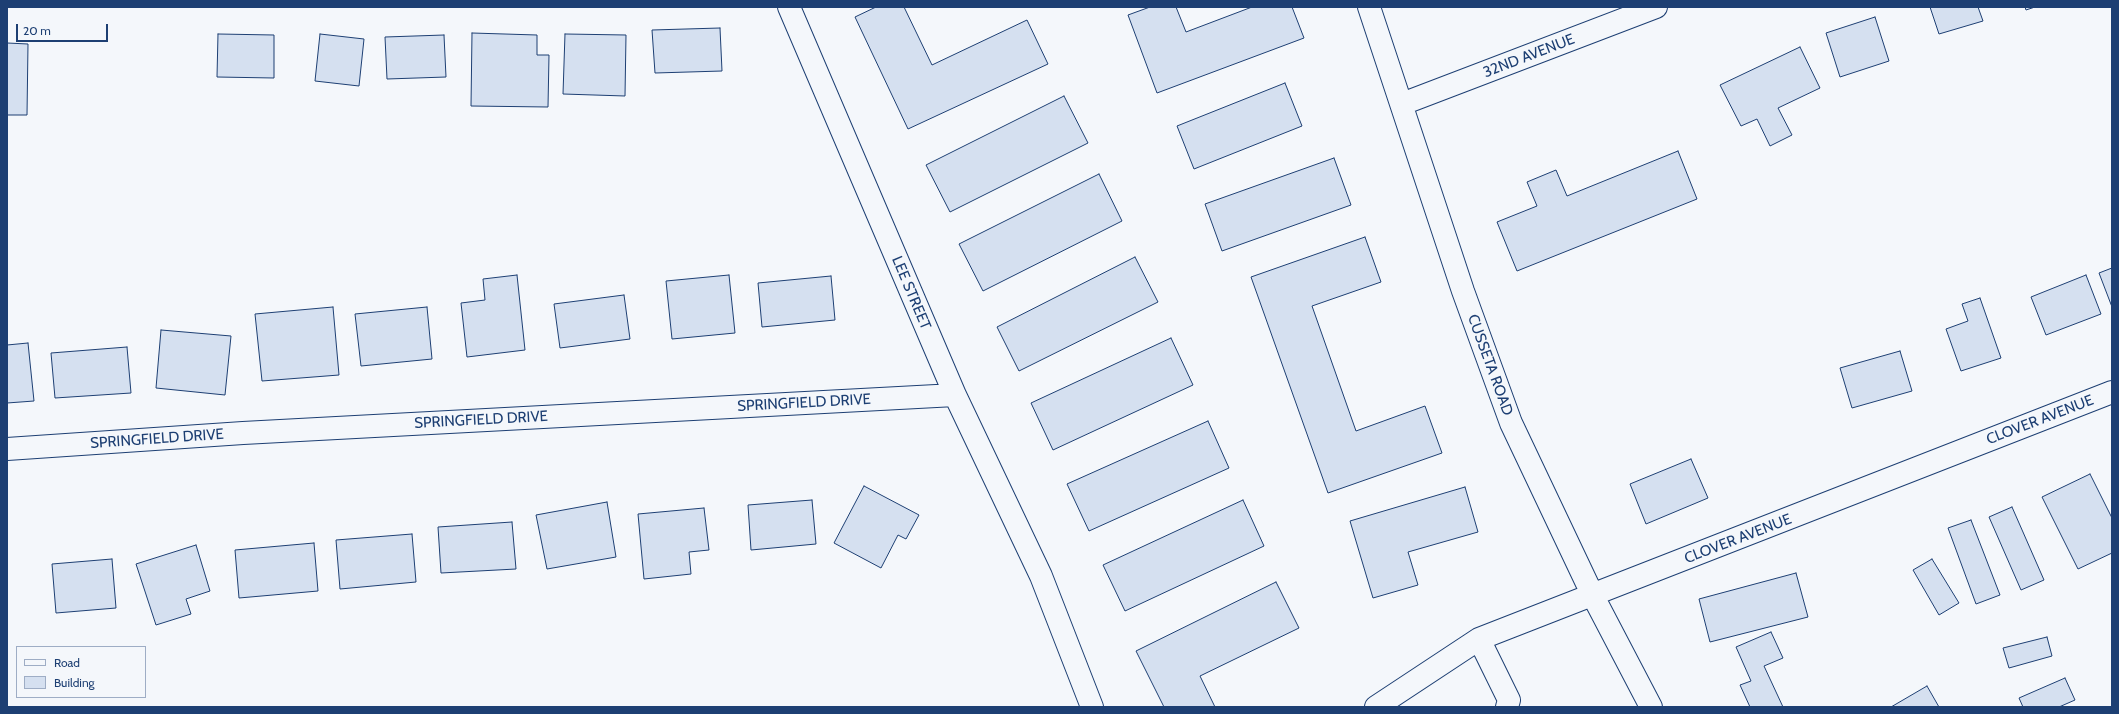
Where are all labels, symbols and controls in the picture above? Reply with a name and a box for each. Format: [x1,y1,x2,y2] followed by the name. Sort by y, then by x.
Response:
[18,16,110,42] scale bar
[23,23,51,38] text: 20 m
[1481,30,1577,82] street label: 32ND AVENUE
[887,254,935,332] street label: LEE STREET
[1463,312,1517,418] street label: CUSSETA ROAD
[737,391,871,415] street label: SPRINGFIELD DRIVE
[1984,391,2096,449] street label: CLOVER AVENUE
[414,408,548,432] street label: SPRINGFIELD DRIVE
[90,425,224,453] street label: SPRINGFIELD DRIVE
[1682,510,1794,568] street label: CLOVER AVENUE
[16,646,146,698] legend
[54,655,80,670] text: Road
[54,675,95,690] text: Building

